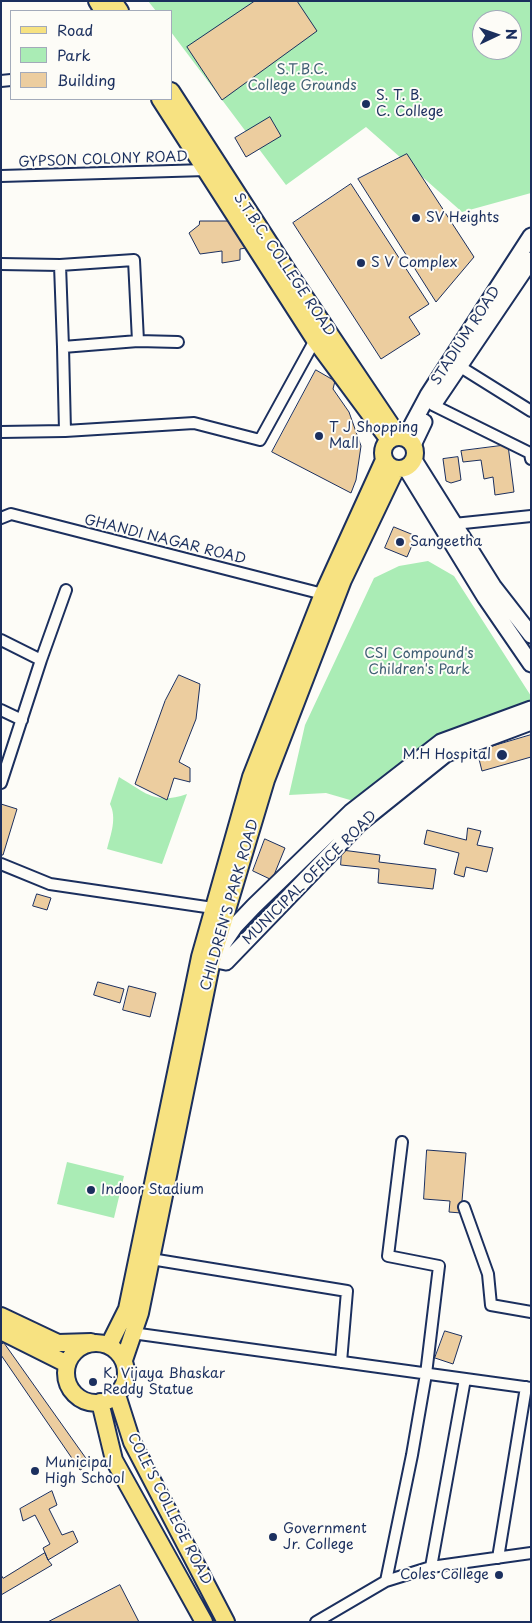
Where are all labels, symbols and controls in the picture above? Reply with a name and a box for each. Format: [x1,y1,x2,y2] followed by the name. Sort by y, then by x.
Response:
[10,10,172,100] legend
[472,10,522,60] north arrow
[57,18,93,41] text: Road
[501,28,522,40] text: N
[57,43,91,66] text: Park
[247,62,357,94] park label: S.T.B.C. College Grounds
[57,68,116,91] text: Building
[376,88,443,120] place label: S. T. B. C. College
[360,98,372,110] marker: S. T. B. C. College
[18,149,188,171] street label: GYPSON COLONY ROAD
[230,190,338,340] street label: S.T.B.C. COLLEGE ROAD
[426,210,499,226] place label: SV Heights
[410,212,422,224] marker: SV Heights
[371,255,457,271] place label: S V Complex
[355,257,367,269] marker: S V Complex
[428,284,504,388] street label: STADIUM ROAD
[329,420,418,452] place label: T J Shopping Mall
[313,430,325,442] marker: T J Shopping Mall
[83,512,247,568] street label: GHANDI NAGAR ROAD
[410,534,482,550] place label: Sangeetha
[394,536,406,548] marker: Sangeetha
[364,646,474,679] park label: CSI Compound's Children's Park
[403,747,491,763] place label: M.H Hospital
[495,748,509,762] marker: M.H Hospital
[239,807,381,949] street label: MUNICIPAL OFFICE ROAD
[197,817,263,993] street label: CHILDREN'S PARK ROAD
[101,1182,204,1198] place label: Indoor Stadium
[85,1184,97,1196] marker: Indoor Stadium
[103,1366,225,1398] place label: K. Vijaya Bhaskar Reddy Statue
[87,1376,99,1388] marker: K. Vijaya Bhaskar Reddy Statue
[123,1430,215,1588] street label: COLE'S COLLEGE ROAD
[45,1455,125,1488] place label: Municipal High School
[29,1465,41,1477] marker: Municipal High School
[283,1521,367,1554] place label: Government Jr. College
[267,1531,279,1543] marker: Government Jr. College
[400,1567,489,1583] place label: Coles College
[493,1569,505,1581] marker: Coles College

